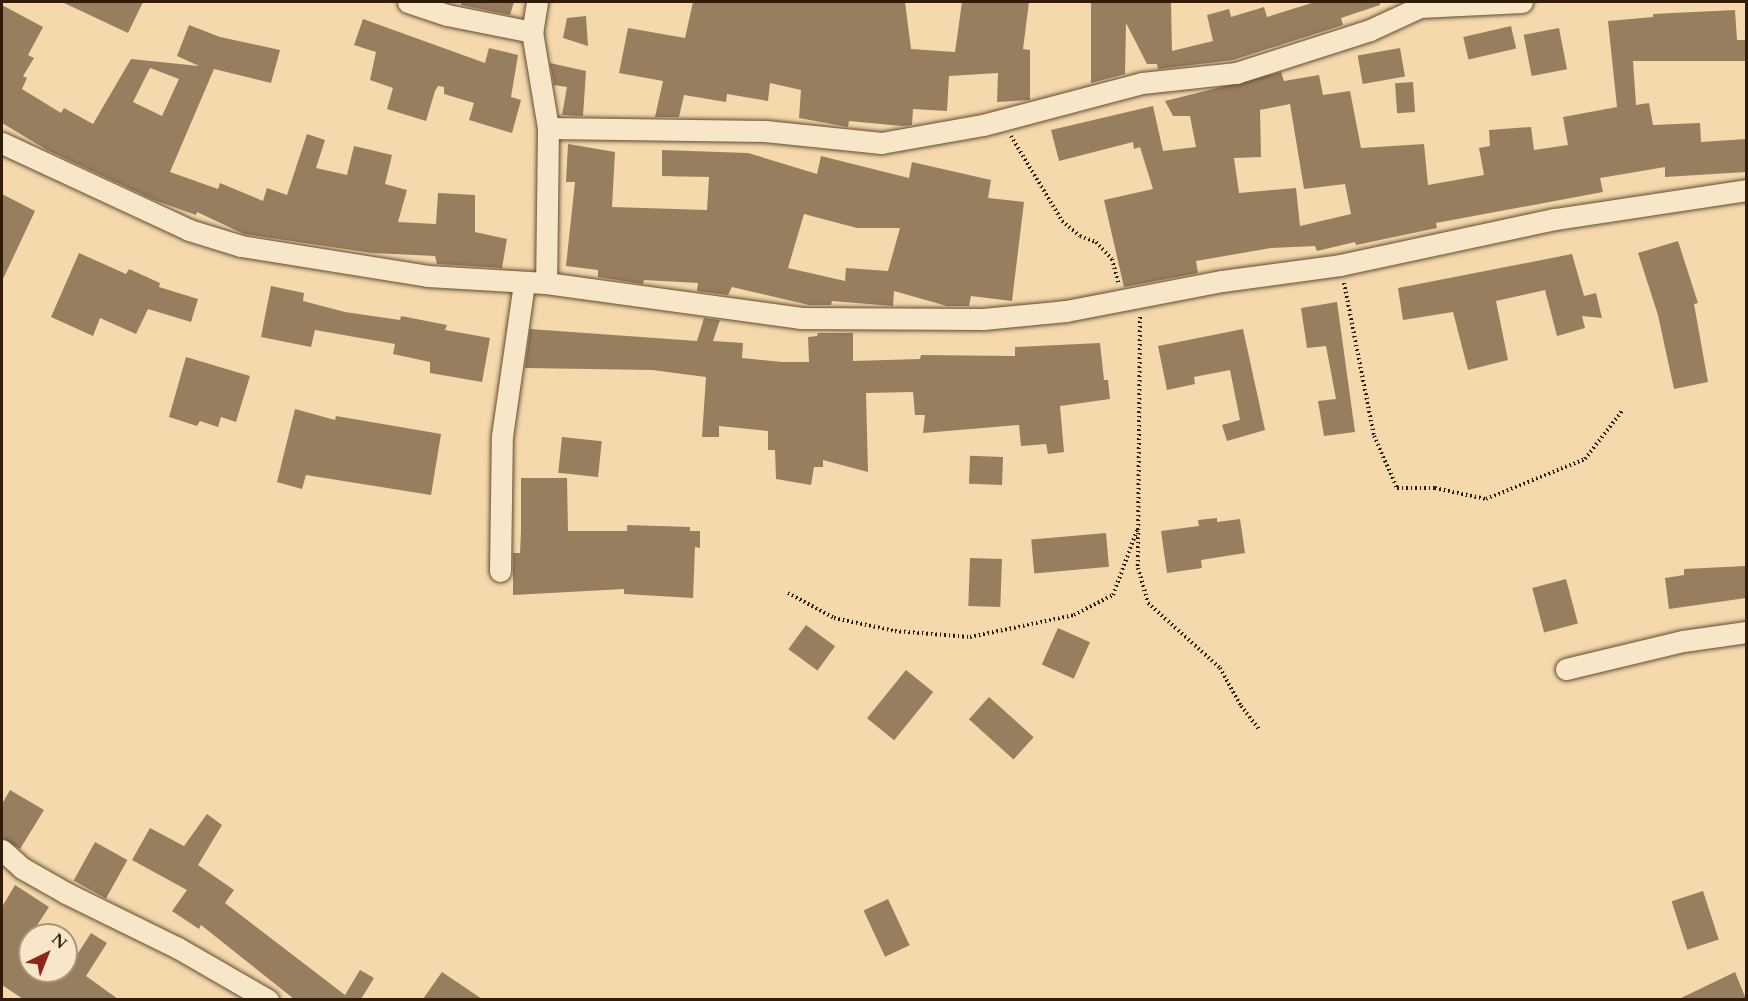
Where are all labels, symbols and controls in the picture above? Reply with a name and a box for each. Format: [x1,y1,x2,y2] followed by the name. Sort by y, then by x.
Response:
[18,923,78,983] north arrow
[46,929,71,954] text: N

